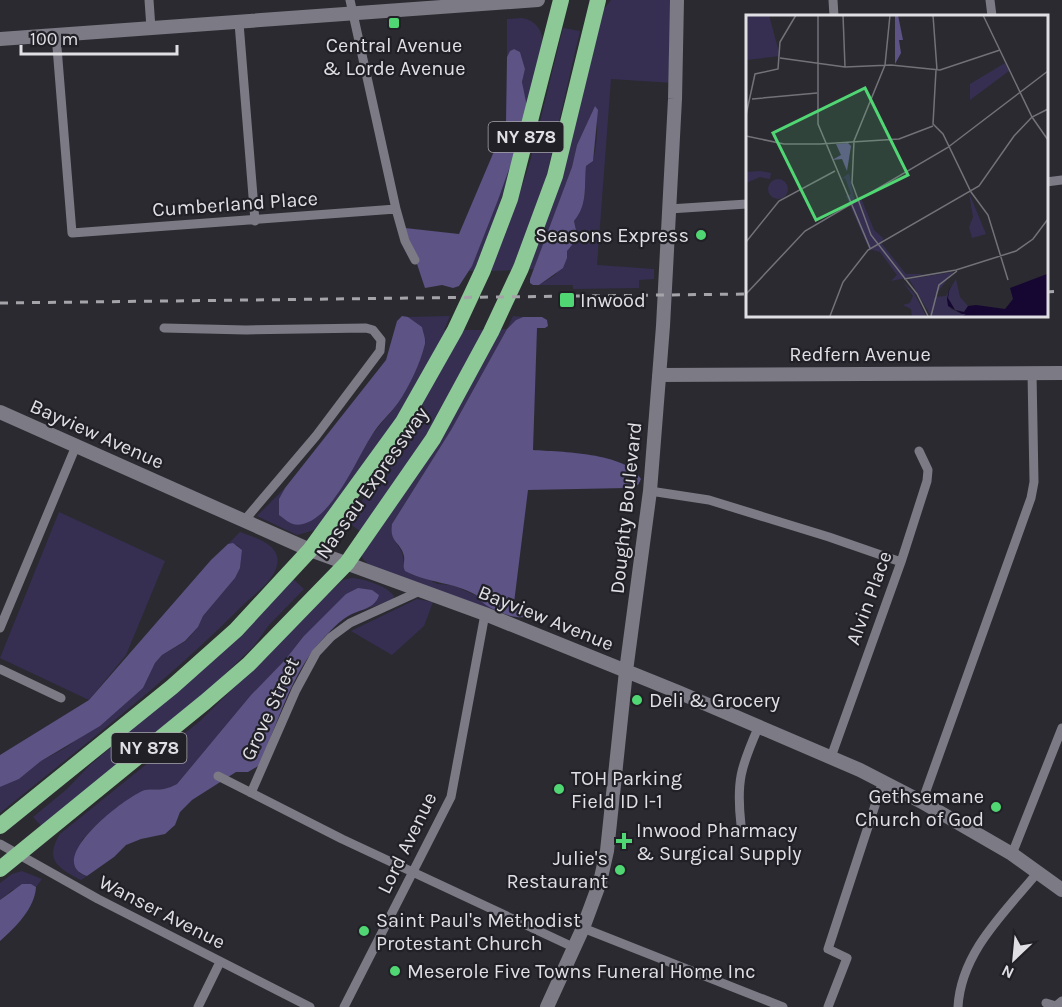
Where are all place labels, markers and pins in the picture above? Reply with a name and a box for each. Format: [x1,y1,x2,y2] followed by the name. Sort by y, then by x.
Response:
[387,16,401,30] marker: Central Avenue & Lorde Avenue
[322,34,466,80] place label: Central Avenue & Lorde Avenue
[535,224,689,247] place label: Seasons Express
[694,228,708,242] marker: Seasons Express
[580,289,646,312] place label: Inwood
[558,291,576,309] marker: Inwood
[649,689,780,712] place label: Deli & Grocery
[630,693,644,707] marker: Deli & Grocery
[571,767,682,813] place label: TOH Parking Field ID I-1
[552,782,566,796] marker: TOH Parking Field ID I-1
[855,785,984,831] place label: Gethsemane Church of God
[989,800,1003,814] marker: Gethsemane Church of God
[636,819,802,865] place label: Inwood Pharmacy & Surgical Supply
[617,834,631,848] marker: Inwood Pharmacy & Surgical Supply
[507,847,608,893] place label: Julie's Restaurant
[613,863,627,877] marker: Julie's Restaurant
[376,909,581,955] place label: Saint Paul's Methodist Protestant Church
[357,924,371,938] marker: Saint Paul's Methodist Protestant Church
[407,960,756,983] place label: Meserole Five Towns Funeral Home Inc
[388,964,402,978] marker: Meserole Five Towns Funeral Home Inc

